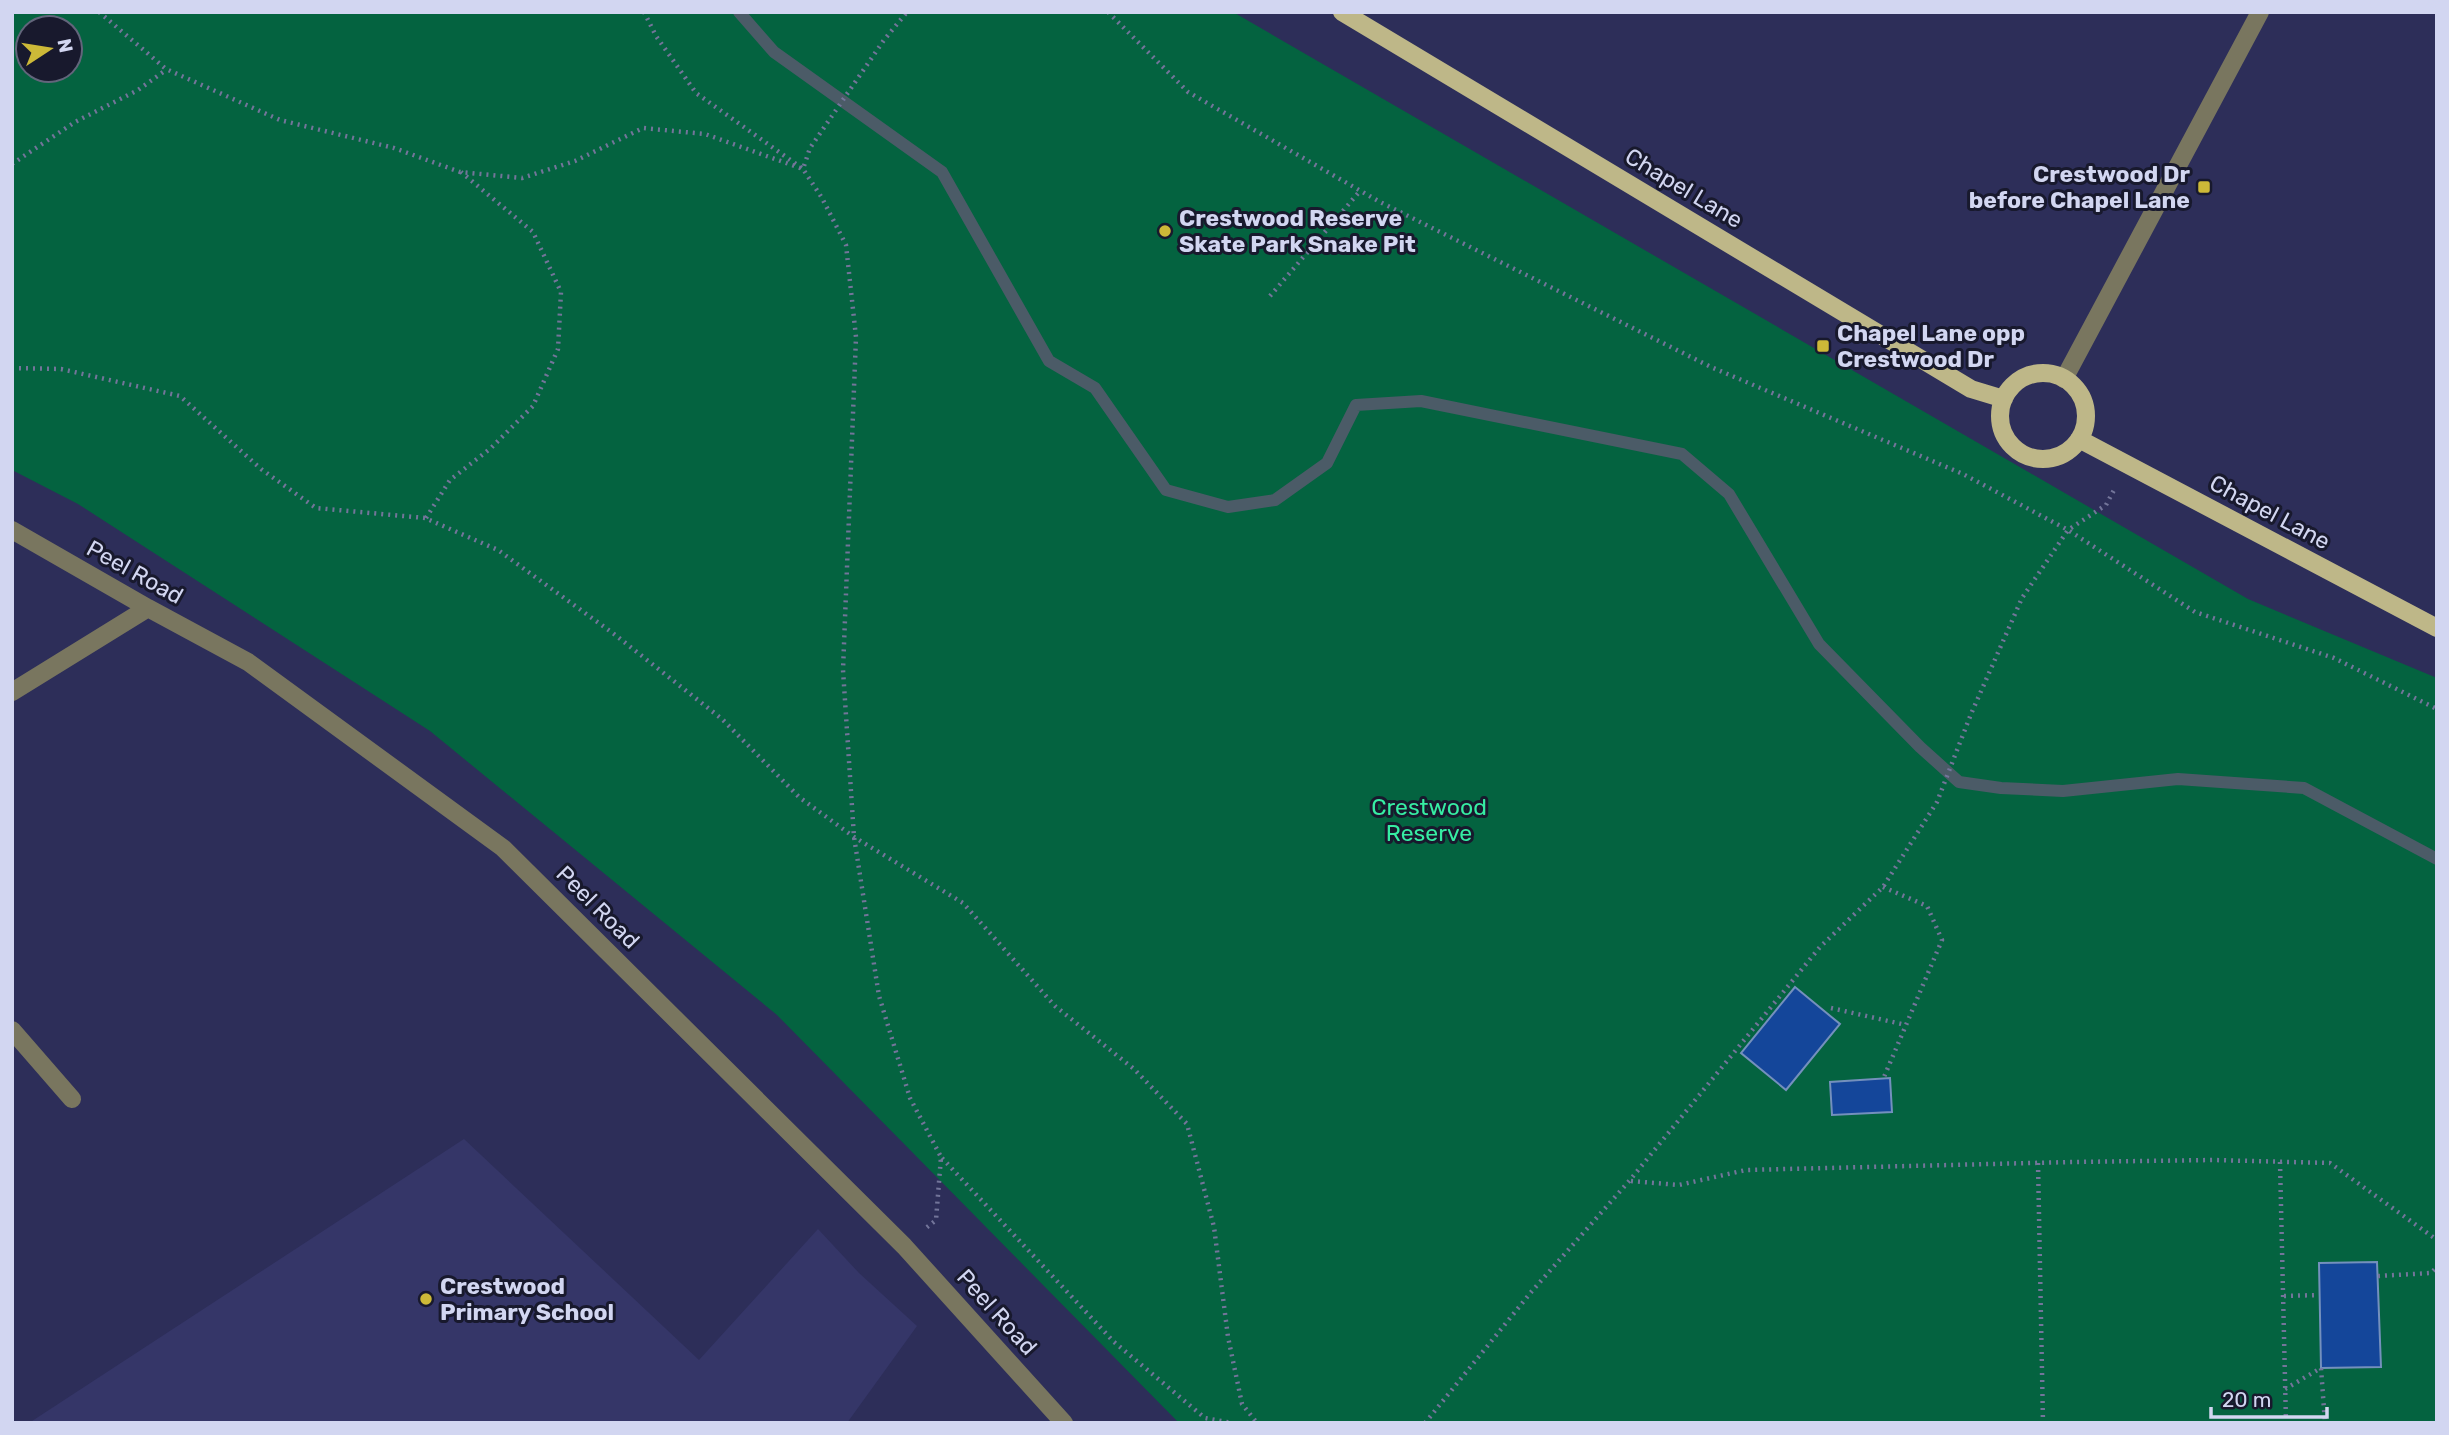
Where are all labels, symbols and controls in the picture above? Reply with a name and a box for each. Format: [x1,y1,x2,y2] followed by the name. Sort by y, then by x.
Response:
[14,14,84,84] north arrow
[52,36,78,55] text: N
[1620,142,1748,234] street label: Chapel Lane
[1969,160,2191,214] place label: Crestwood Dr before Chapel Lane
[2196,179,2212,195] marker: Crestwood Dr before Chapel Lane
[1179,204,1416,258] place label: Crestwood Reserve Skate Park Snake Pit
[1157,223,1173,239] marker: Crestwood Reserve Skate Park Snake Pit
[1837,319,2025,373] place label: Chapel Lane opp Crestwood Dr
[1815,338,1831,354] marker: Chapel Lane opp Crestwood Dr
[2205,469,2335,555] street label: Chapel Lane
[82,534,188,610] street label: Peel Road
[1371,793,1487,847] park label: Crestwood Reserve
[551,860,645,954] street label: Peel Road
[951,1263,1043,1361] street label: Peel Road
[440,1272,614,1326] place label: Crestwood Primary School
[418,1291,434,1307] marker: Crestwood Primary School
[2211,1376,2326,1420] scale bar
[2222,1387,2271,1412] text: 20 m

